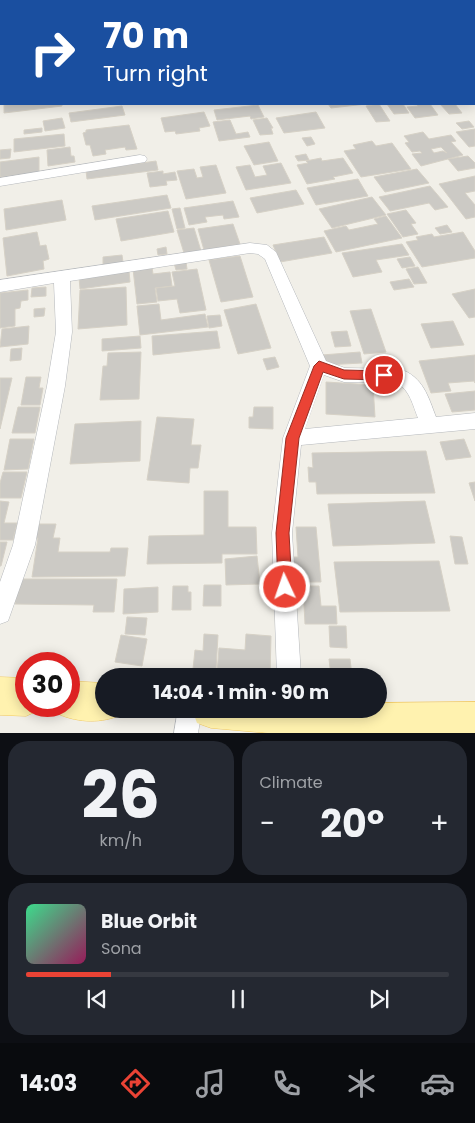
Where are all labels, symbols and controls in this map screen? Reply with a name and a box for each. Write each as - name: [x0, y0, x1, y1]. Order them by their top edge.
- text: 70 m: [103, 11, 189, 60]
- icon: right: [20, 20, 85, 85]
- text: Turn right: [103, 58, 208, 89]
- pin: [363, 354, 405, 396]
- icon: arrive: [370, 361, 398, 389]
- position arrow: [258, 560, 310, 612]
- speed limit sign: 30: [15, 652, 80, 717]
- text: 14:04 · 1 min · 90 m: [153, 679, 329, 706]
- text: 26: [81, 750, 160, 841]
- text: Climate: [260, 771, 323, 794]
- text: 20°: [320, 797, 384, 850]
- text: −: [260, 804, 275, 843]
- text: +: [430, 804, 449, 843]
- text: km/h: [99, 829, 142, 852]
- text: Blue Orbit: [101, 908, 197, 935]
- text: Sona: [101, 937, 142, 960]
- icon: previous: [83, 985, 111, 1013]
- icon: pause: [224, 985, 252, 1013]
- icon: next: [365, 985, 393, 1013]
- icon: directions: [118, 1066, 153, 1101]
- icon: music: [193, 1066, 228, 1101]
- icon: phone: [269, 1066, 304, 1101]
- icon: climate: [344, 1066, 379, 1101]
- icon: car: [420, 1066, 455, 1101]
- text: 14:03: [20, 1068, 77, 1099]

